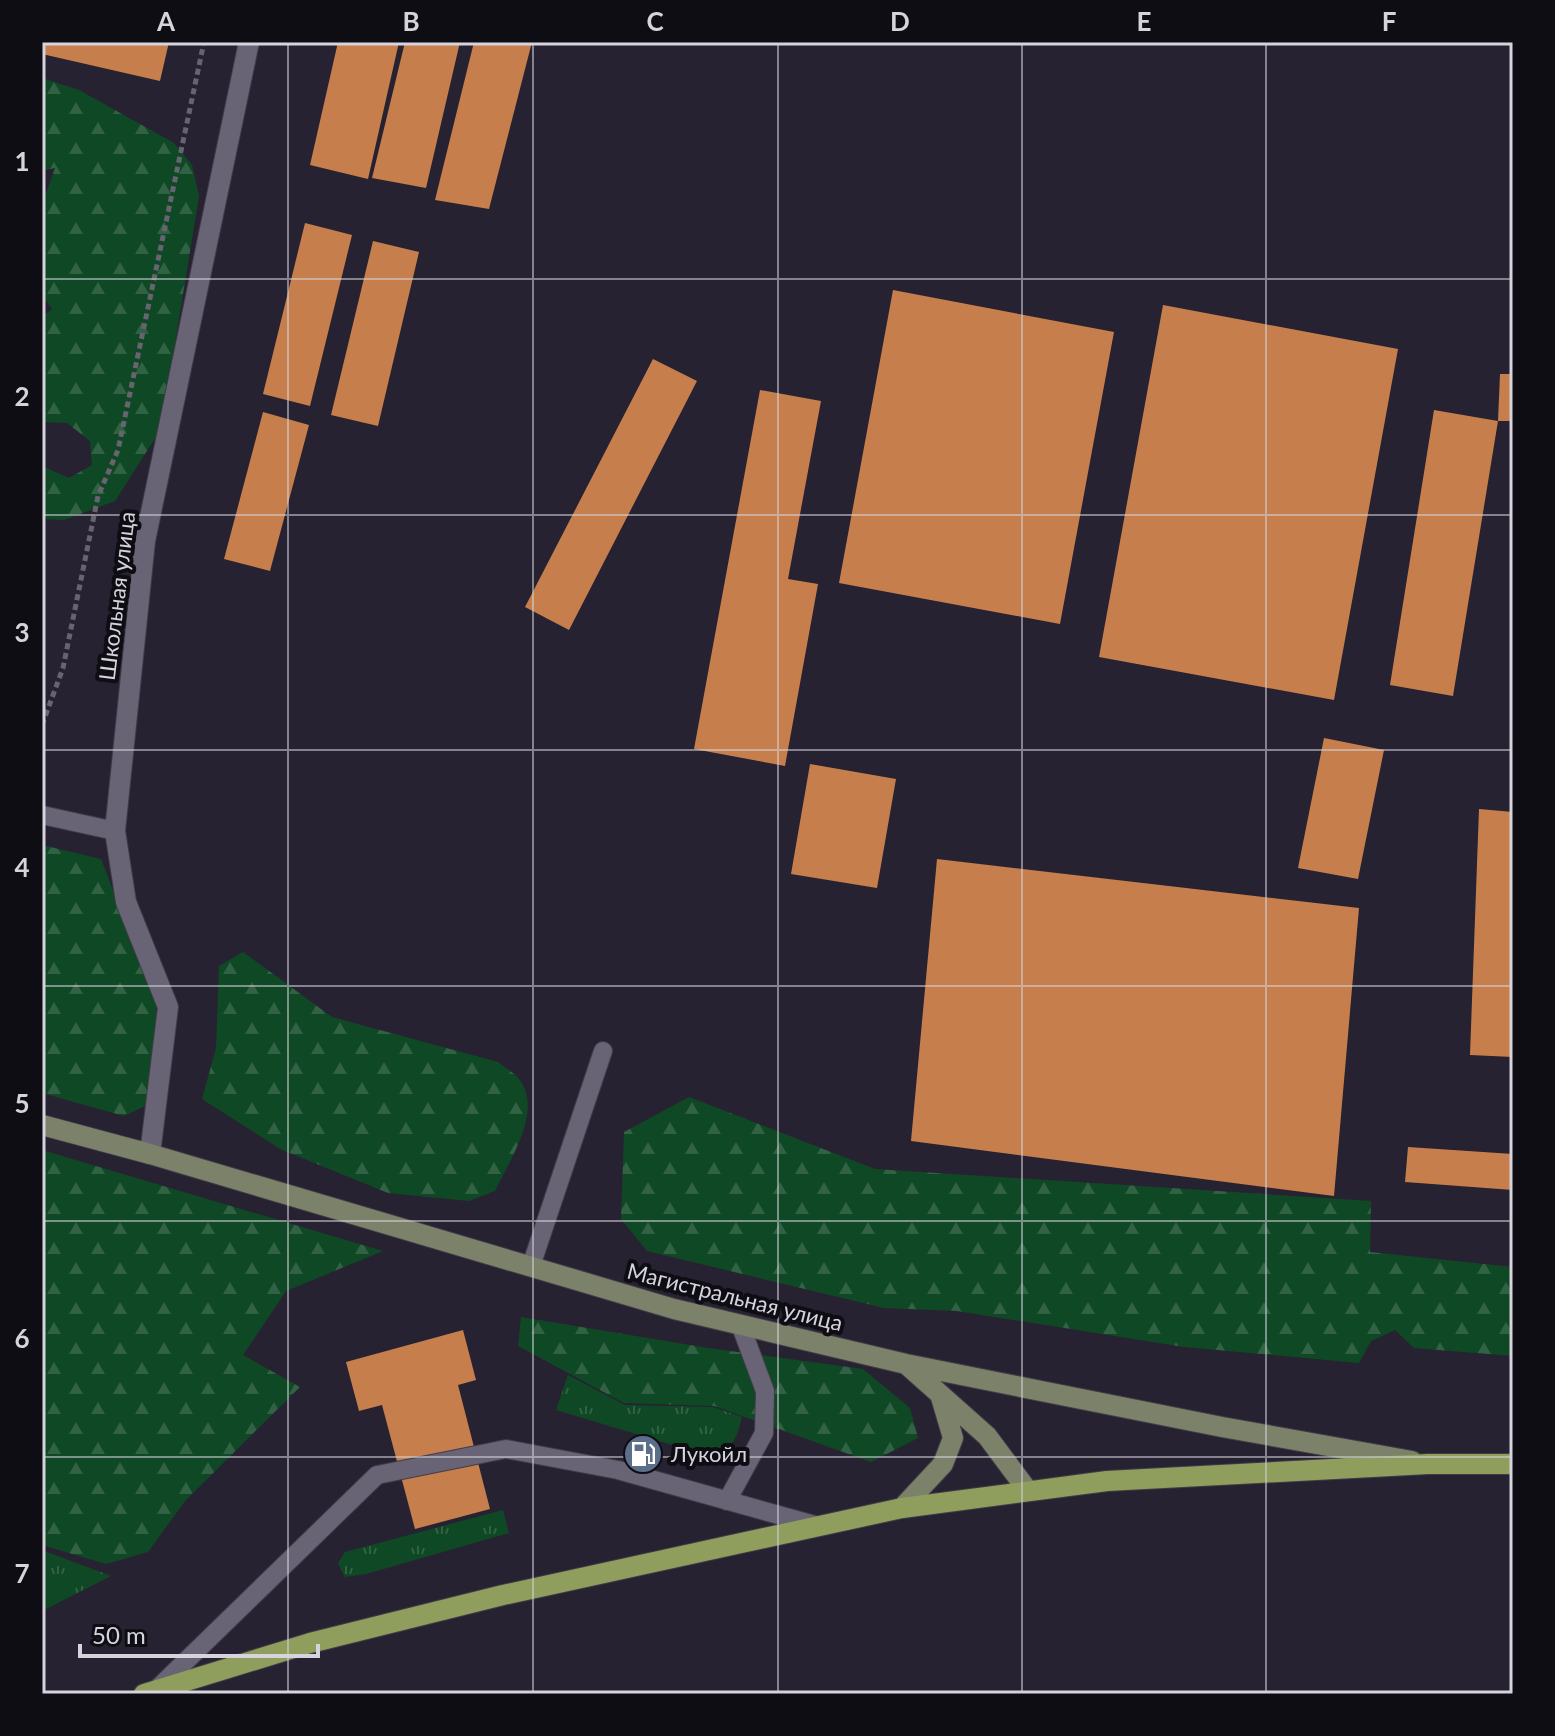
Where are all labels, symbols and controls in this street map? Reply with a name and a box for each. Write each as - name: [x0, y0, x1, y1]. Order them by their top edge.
- text: A: [156, 5, 176, 37]
- text: B: [402, 5, 420, 37]
- text: C: [646, 5, 664, 37]
- text: D: [890, 5, 910, 37]
- text: E: [1137, 5, 1151, 37]
- text: F: [1382, 5, 1396, 37]
- text: 1: [14, 145, 30, 177]
- text: 2: [14, 380, 30, 412]
- street label: Школьная улица: [93, 510, 140, 682]
- text: 3: [14, 616, 30, 648]
- text: 4: [14, 851, 30, 883]
- text: 5: [14, 1087, 30, 1119]
- street label: Магистральная улица: [625, 1257, 846, 1336]
- text: 6: [14, 1322, 30, 1354]
- fuel station icon: Лукойл: [622, 1433, 664, 1475]
- place label: Лукойл: [670, 1440, 747, 1467]
- text: 7: [14, 1557, 30, 1589]
- scale bar: [80, 1608, 318, 1658]
- text: 50 m: [92, 1620, 146, 1649]

